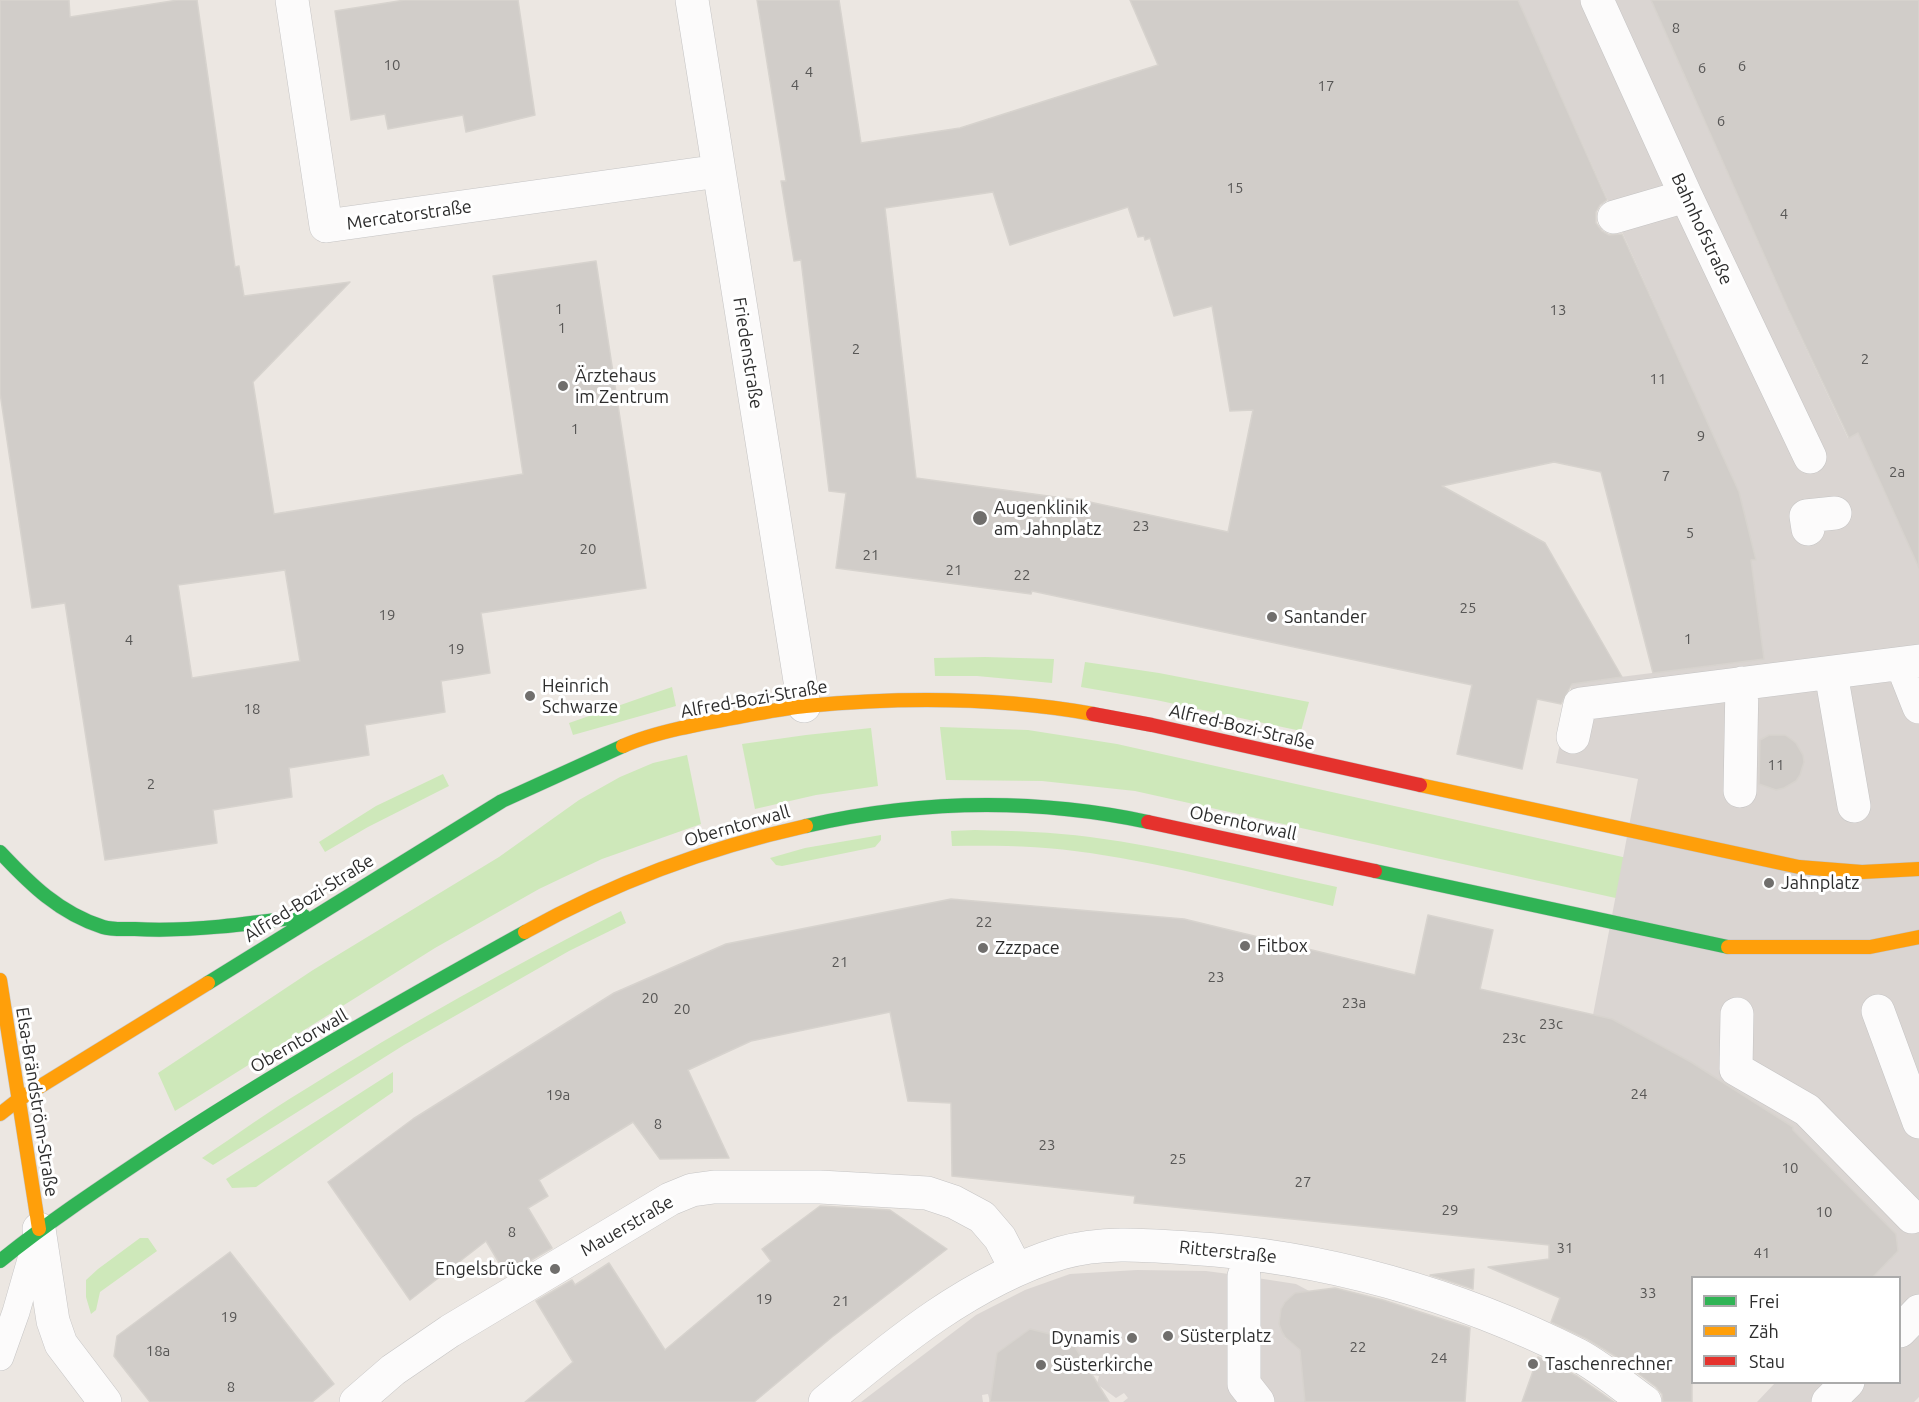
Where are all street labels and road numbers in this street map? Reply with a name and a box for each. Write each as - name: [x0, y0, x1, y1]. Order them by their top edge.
- street label: Bahnhofstraße: [1667, 170, 1737, 288]
- street label: Mercatorstraße: [345, 196, 473, 234]
- street label: Friedenstraße: [729, 296, 767, 410]
- street label: Alfred-Bozi-Straße: [679, 675, 829, 723]
- street label: Alfred-Bozi-Straße: [1167, 700, 1317, 754]
- street label: Oberntorwall: [682, 801, 792, 851]
- street label: Oberntorwall: [1187, 801, 1299, 845]
- street label: Alfred-Bozi-Straße: [240, 849, 378, 947]
- street label: Oberntorwall: [246, 1004, 352, 1078]
- street label: Elsa-Brändström-Straße: [11, 1006, 63, 1198]
- street label: Mauerstraße: [577, 1191, 677, 1261]
- street label: Ritterstraße: [1178, 1236, 1278, 1268]

